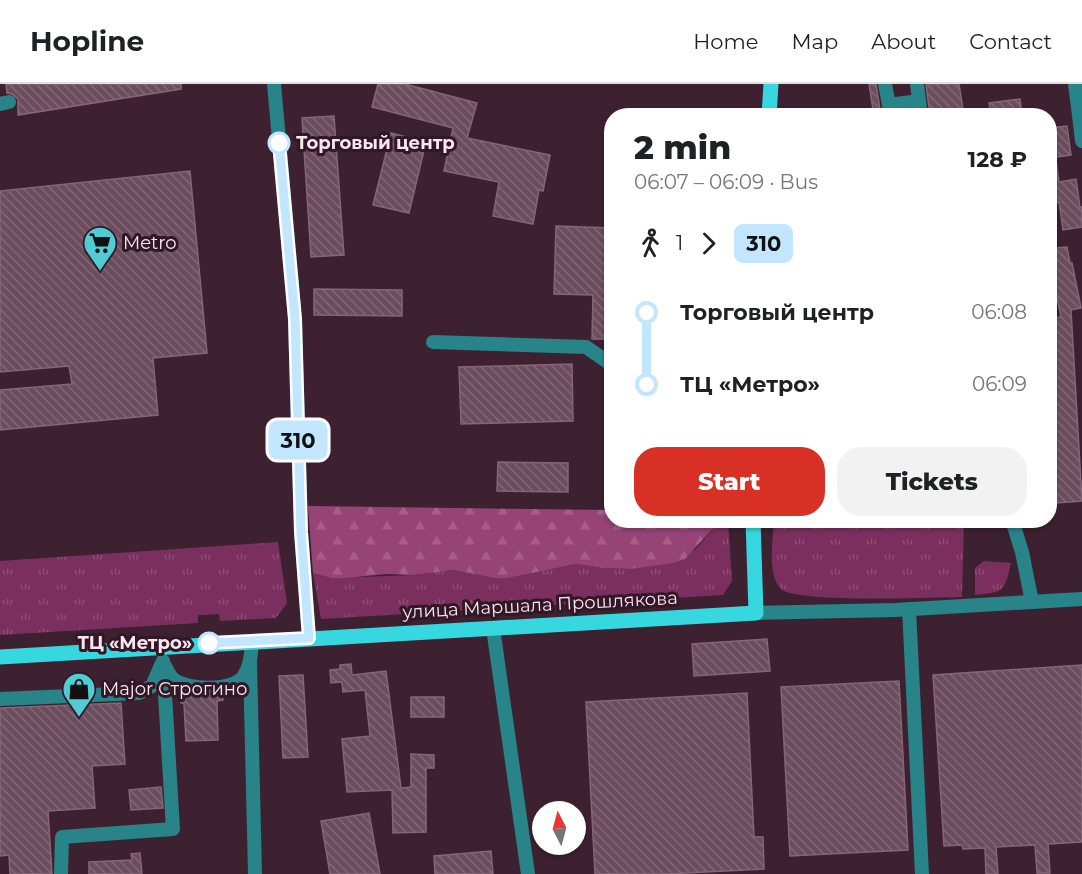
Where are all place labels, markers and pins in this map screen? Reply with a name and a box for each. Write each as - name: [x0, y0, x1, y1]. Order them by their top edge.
- marker: Торговый центр: [268, 132, 290, 154]
- place label: Торговый центр: [296, 132, 455, 154]
- supermarket icon: Metro: [82, 225, 118, 272]
- place label: Metro: [123, 232, 177, 254]
- place label: ТЦ «Метро»: [77, 632, 192, 654]
- marker: ТЦ «Метро»: [198, 632, 220, 654]
- shop icon: Major Строгино: [61, 671, 97, 718]
- place label: Major Строгино: [102, 678, 247, 700]

